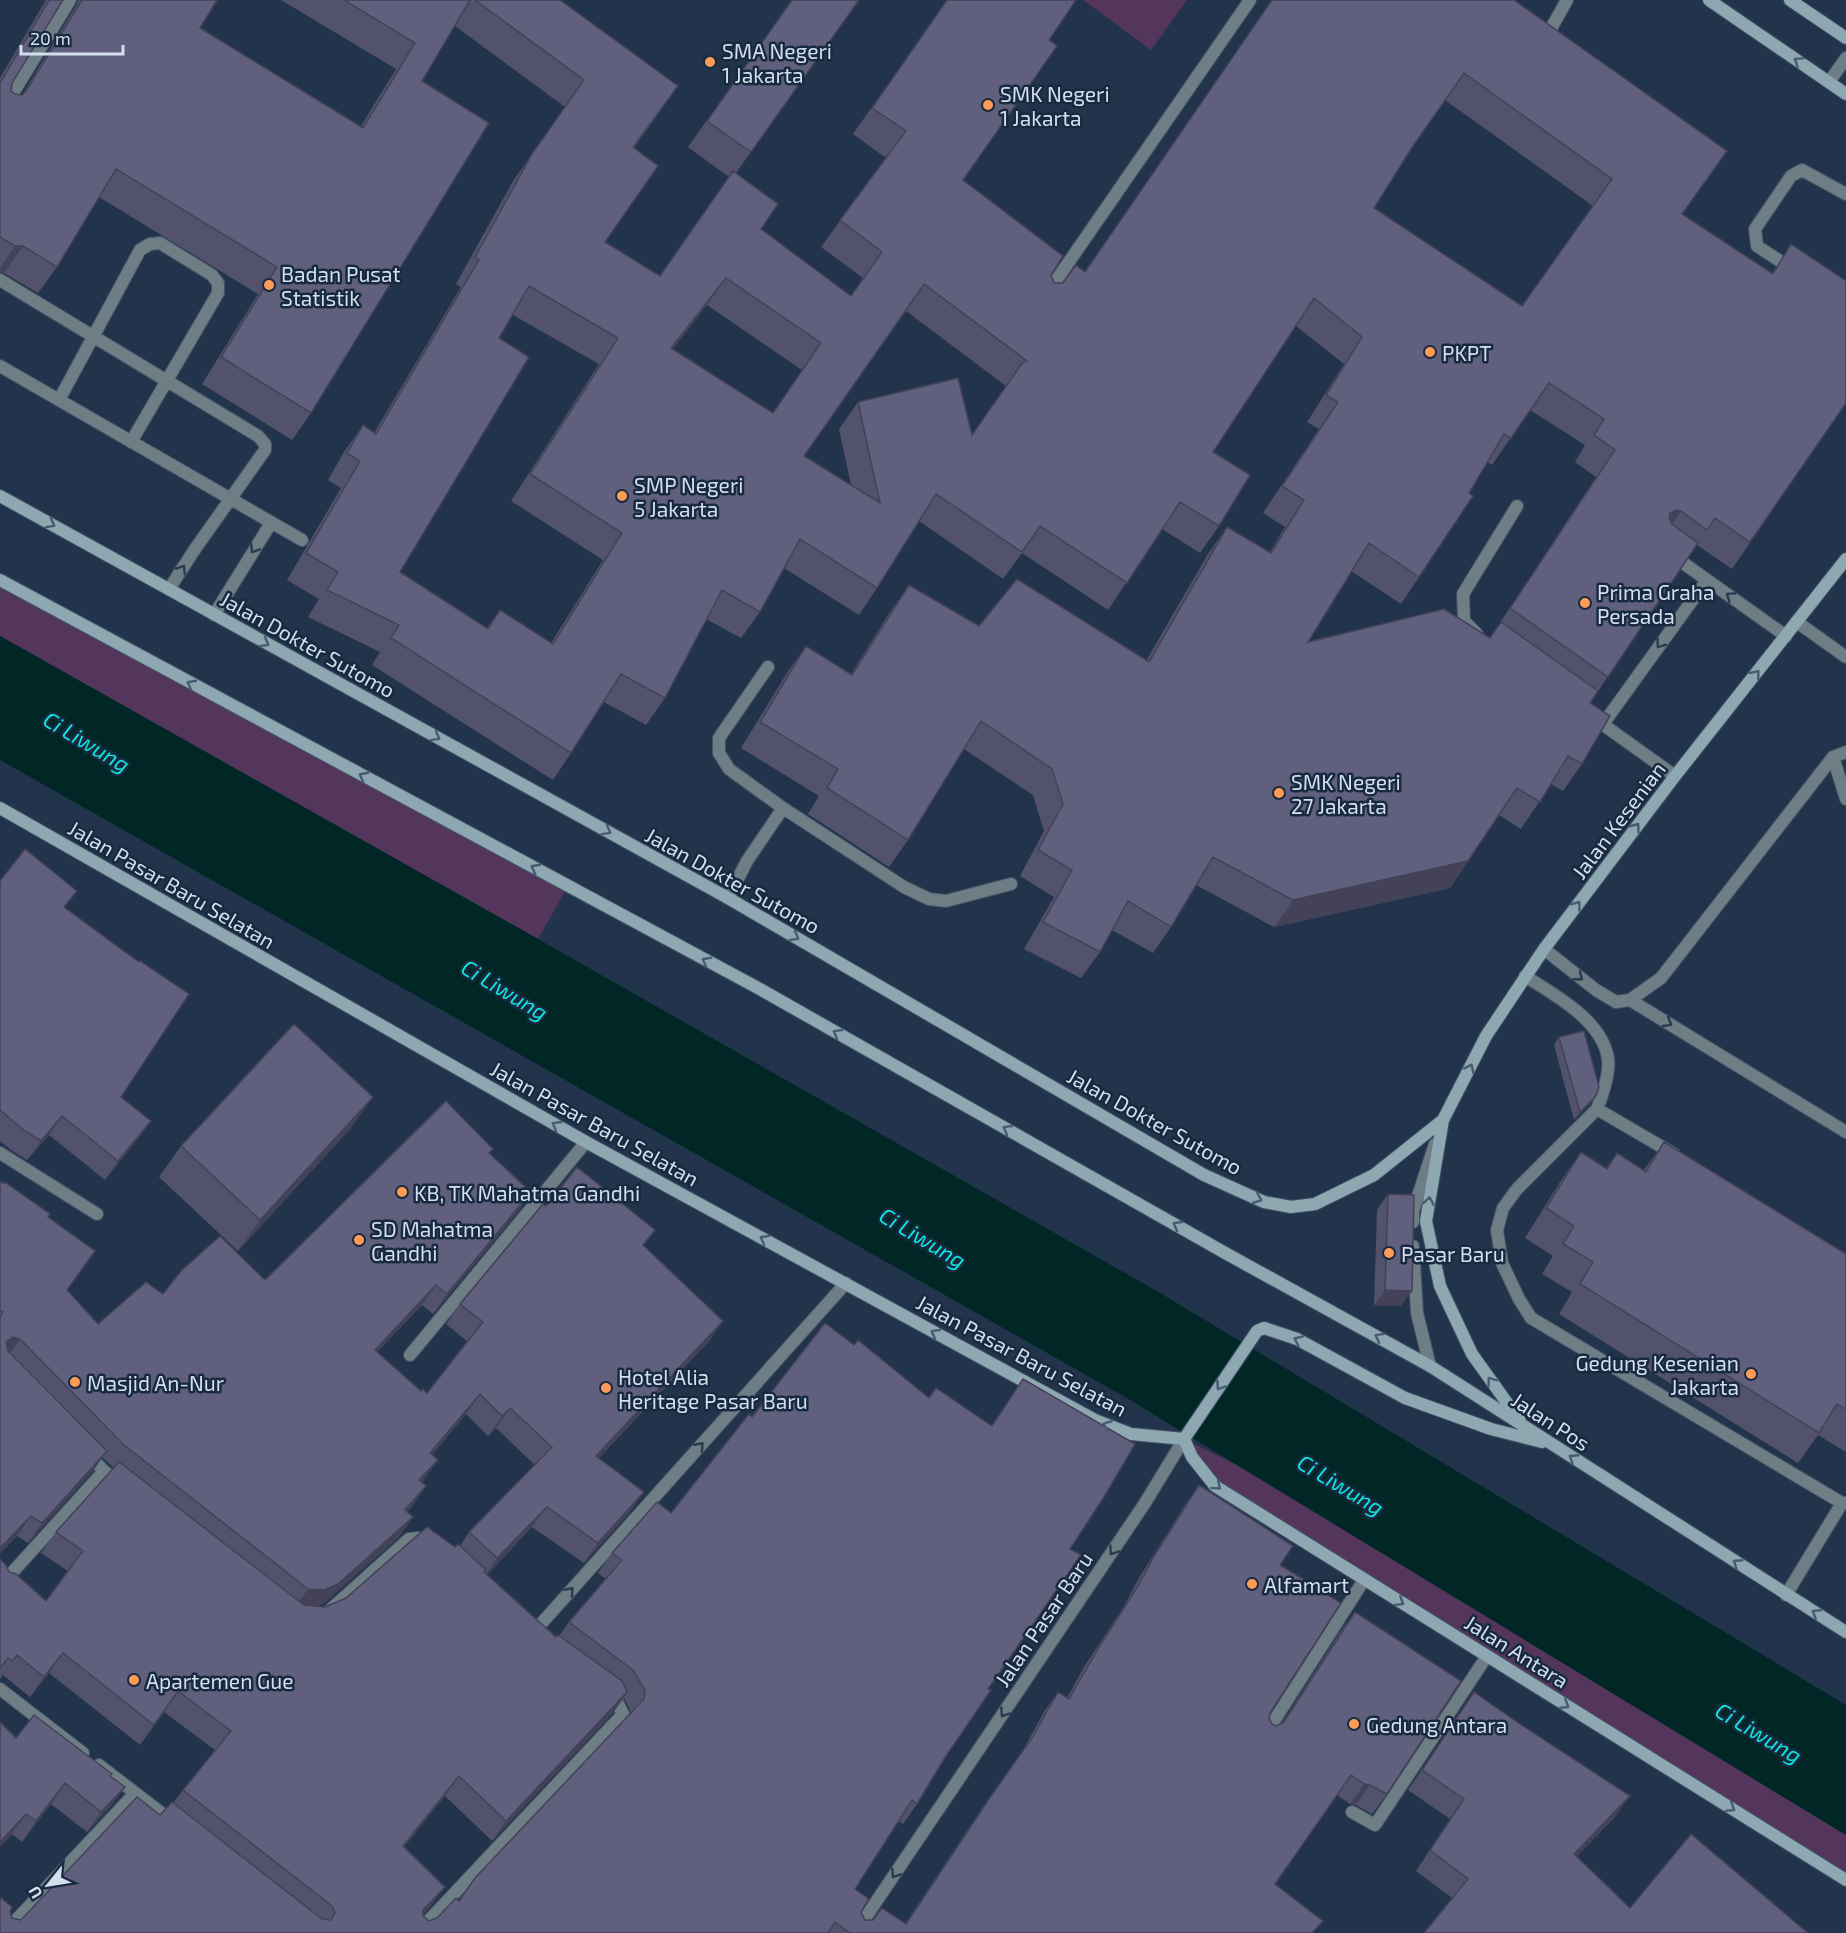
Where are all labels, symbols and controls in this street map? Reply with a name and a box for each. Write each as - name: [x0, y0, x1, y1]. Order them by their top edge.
- scale bar: [21, 18, 123, 56]
- text: 20 m: [30, 27, 71, 49]
- place label: SMA Negeri 1 Jakarta: [722, 38, 832, 87]
- marker: SMA Negeri 1 Jakarta: [703, 55, 717, 69]
- one-way arrow: [1794, 57, 1805, 68]
- place label: SMK Negeri 1 Jakarta: [1000, 81, 1110, 130]
- marker: SMK Negeri 1 Jakarta: [981, 98, 995, 112]
- place label: Badan Pusat Statistik: [281, 261, 401, 310]
- marker: Badan Pusat Statistik: [262, 278, 276, 292]
- place label: PKPT: [1442, 340, 1491, 365]
- marker: PKPT: [1423, 345, 1437, 359]
- place label: SMP Negeri 5 Jakarta: [634, 472, 744, 521]
- marker: SMP Negeri 5 Jakarta: [615, 489, 629, 503]
- one-way arrow: [45, 517, 55, 529]
- one-way arrow: [250, 542, 261, 553]
- one-way arrow: [175, 565, 186, 576]
- place label: Prima Graha Persada: [1597, 579, 1715, 628]
- street label: Jalan Dokter Sutomo: [216, 586, 400, 702]
- one-way arrow: [1726, 592, 1737, 603]
- marker: Prima Graha Persada: [1578, 596, 1592, 610]
- one-way arrow: [259, 636, 269, 647]
- one-way arrow: [1656, 638, 1667, 649]
- one-way arrow: [1749, 669, 1760, 680]
- one-way arrow: [187, 680, 197, 691]
- water label: Ci Liwung: [39, 705, 135, 777]
- one-way arrow: [430, 730, 440, 741]
- street label: Jalan Kesenian: [1566, 757, 1670, 883]
- place label: SMK Negeri 27 Jakarta: [1291, 769, 1401, 818]
- one-way arrow: [359, 772, 369, 783]
- marker: SMK Negeri 27 Jakarta: [1272, 786, 1286, 800]
- street label: Jalan Pasar Baru Selatan: [64, 815, 280, 953]
- street label: Jalan Dokter Sutomo: [641, 822, 825, 938]
- one-way arrow: [1629, 823, 1640, 834]
- one-way arrow: [601, 824, 611, 835]
- one-way arrow: [530, 864, 541, 875]
- one-way arrow: [1570, 901, 1581, 912]
- one-way arrow: [789, 930, 799, 941]
- water label: Ci Liwung: [457, 953, 553, 1025]
- one-way arrow: [702, 957, 713, 968]
- one-way arrow: [1572, 969, 1583, 980]
- one-way arrow: [1662, 1015, 1672, 1027]
- one-way arrow: [833, 1029, 843, 1041]
- street label: Jalan Pasar Baru Selatan: [487, 1055, 703, 1191]
- street label: Jalan Dokter Sutomo: [1063, 1063, 1247, 1179]
- one-way arrow: [1463, 1064, 1474, 1074]
- one-way arrow: [552, 1121, 562, 1132]
- one-way arrow: [1003, 1125, 1013, 1137]
- place label: KB, TK Mahatma Gandhi: [414, 1180, 640, 1205]
- marker: KB, TK Mahatma Gandhi: [395, 1185, 409, 1199]
- one-way arrow: [1252, 1192, 1263, 1204]
- one-way arrow: [1423, 1196, 1435, 1205]
- water label: Ci Liwung: [875, 1201, 971, 1273]
- place label: SD Mahatma Gandhi: [371, 1216, 493, 1265]
- one-way arrow: [1172, 1221, 1183, 1233]
- marker: SD Mahatma Gandhi: [352, 1233, 366, 1247]
- one-way arrow: [760, 1235, 770, 1246]
- place label: Pasar Baru: [1401, 1241, 1505, 1266]
- marker: Pasar Baru: [1382, 1246, 1396, 1260]
- street label: Jalan Pasar Baru Selatan: [913, 1289, 1131, 1421]
- one-way arrow: [931, 1328, 941, 1340]
- one-way arrow: [1375, 1333, 1385, 1344]
- one-way arrow: [1293, 1336, 1304, 1348]
- place label: Gedung Kesenian Jakarta: [1575, 1350, 1739, 1399]
- place label: Hotel Alia Heritage Pasar Baru: [618, 1364, 808, 1413]
- marker: Gedung Kesenian Jakarta: [1744, 1367, 1758, 1381]
- place label: Masjid An-Nur: [87, 1370, 225, 1396]
- marker: Masjid An-Nur: [68, 1375, 82, 1389]
- one-way arrow: [1487, 1376, 1498, 1387]
- one-way arrow: [1216, 1379, 1227, 1390]
- marker: Hotel Alia Heritage Pasar Baru: [599, 1381, 613, 1395]
- street label: Jalan Pos: [1507, 1387, 1595, 1455]
- one-way arrow: [1102, 1420, 1113, 1432]
- one-way arrow: [693, 1442, 704, 1452]
- water label: Ci Liwung: [1293, 1448, 1389, 1520]
- one-way arrow: [1569, 1454, 1579, 1466]
- one-way arrow: [1210, 1479, 1221, 1490]
- one-way arrow: [1108, 1545, 1120, 1555]
- street label: Jalan Pasar Baru: [989, 1547, 1097, 1691]
- one-way arrow: [1733, 1559, 1743, 1571]
- place label: Alfamart: [1264, 1572, 1349, 1597]
- marker: Alfamart: [1245, 1577, 1259, 1591]
- one-way arrow: [563, 1587, 574, 1598]
- one-way arrow: [1394, 1594, 1404, 1606]
- street label: Jalan Antara: [1461, 1609, 1573, 1693]
- one-way arrow: [1812, 1609, 1822, 1621]
- place label: Apartemen Gue: [146, 1668, 293, 1693]
- marker: Apartemen Gue: [127, 1673, 141, 1687]
- water label: Ci Liwung: [1711, 1696, 1807, 1768]
- one-way arrow: [1559, 1697, 1569, 1709]
- one-way arrow: [999, 1707, 1011, 1717]
- place label: Gedung Antara: [1366, 1712, 1507, 1737]
- marker: Gedung Antara: [1347, 1717, 1361, 1731]
- one-way arrow: [1724, 1800, 1735, 1811]
- north arrow: [18, 1855, 78, 1915]
- one-way arrow: [891, 1868, 902, 1879]
- text: U: [24, 1883, 46, 1902]

